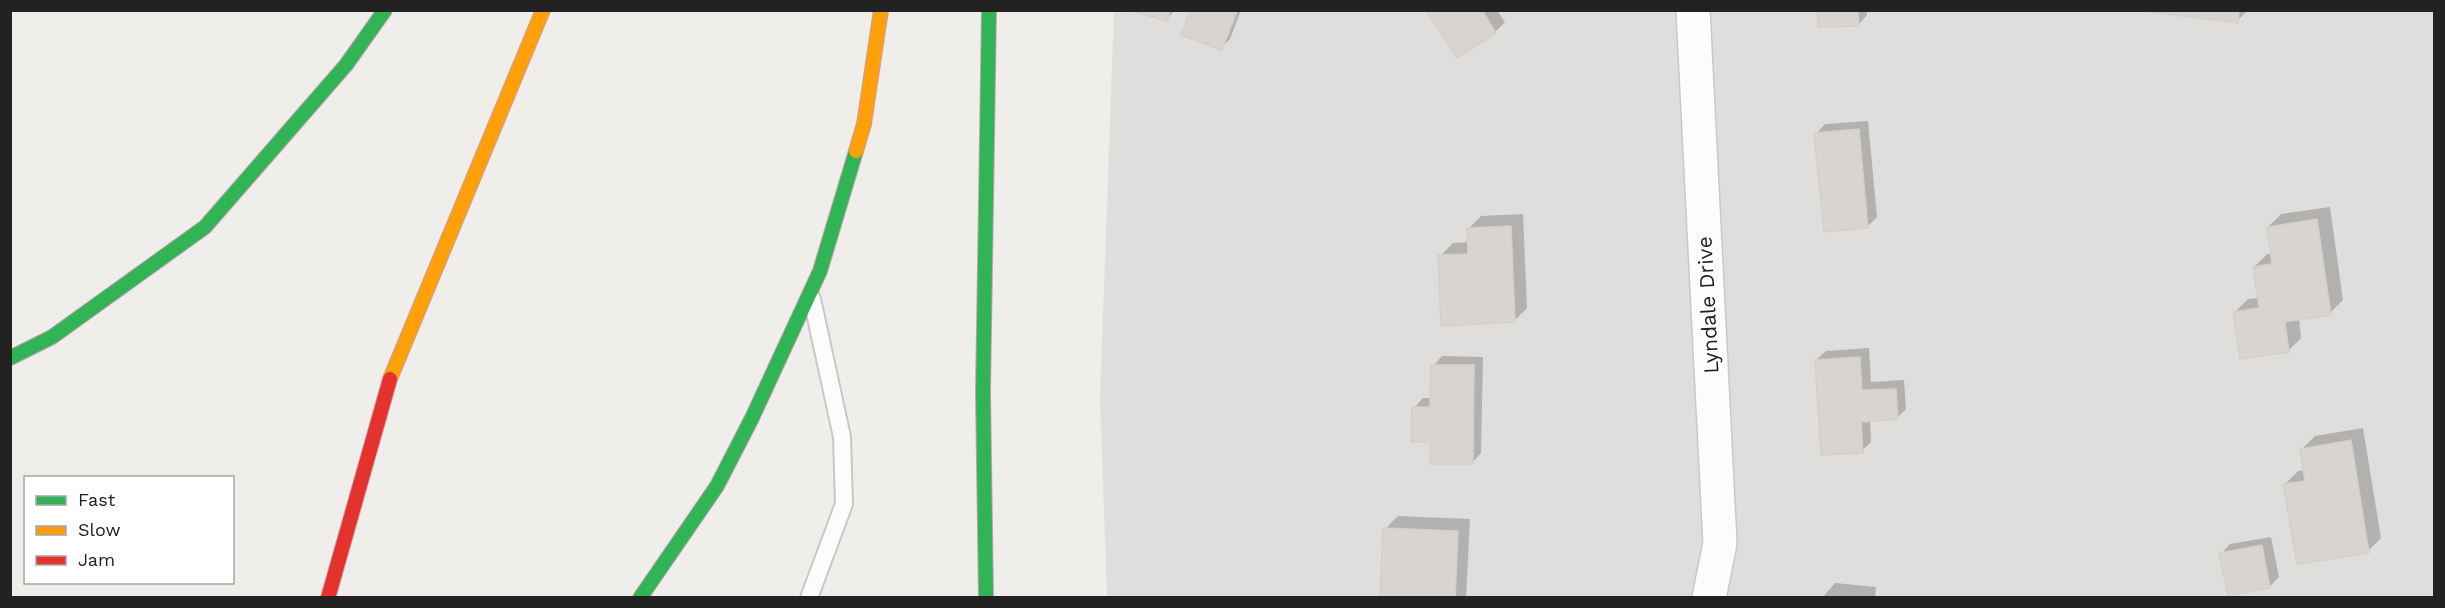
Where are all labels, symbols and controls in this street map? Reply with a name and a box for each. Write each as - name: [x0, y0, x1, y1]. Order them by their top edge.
- street label: Lyndale Drive: [1691, 236, 1724, 374]
- legend: [24, 476, 234, 584]
- text: Fast: [78, 489, 116, 510]
- text: Slow: [78, 519, 121, 540]
- text: Jam: [78, 549, 115, 570]

